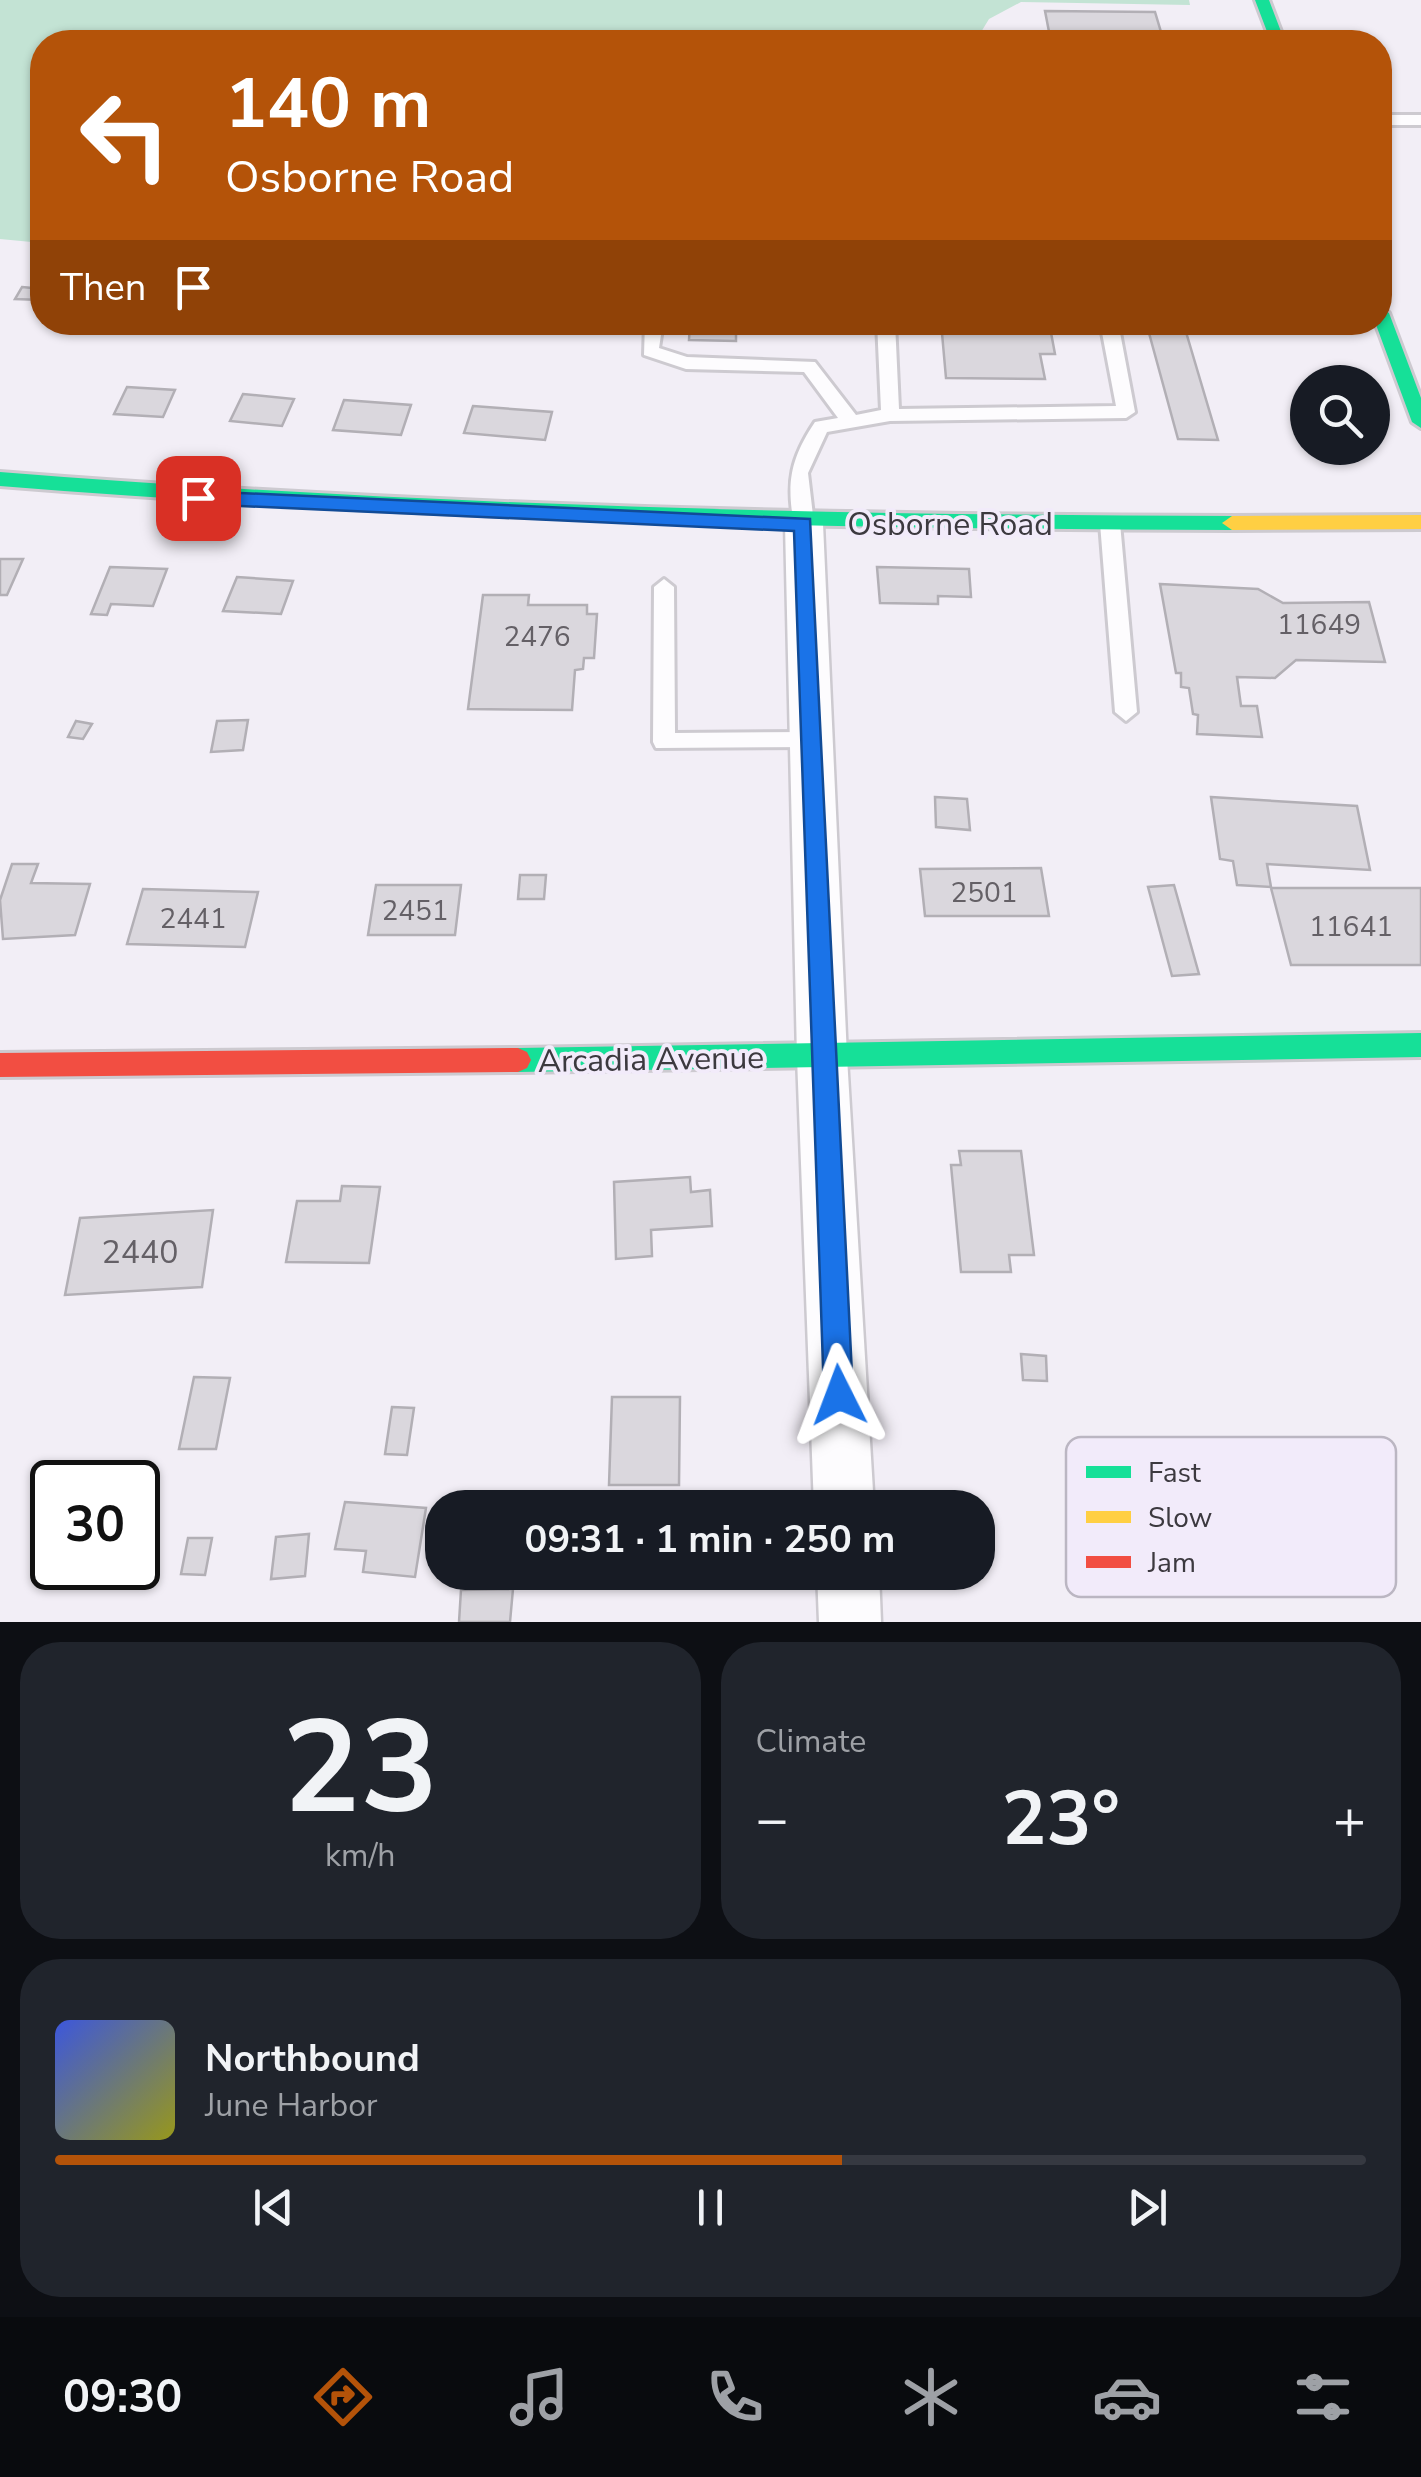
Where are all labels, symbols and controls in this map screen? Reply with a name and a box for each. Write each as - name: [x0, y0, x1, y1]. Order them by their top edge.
- text: 140 m: [225, 56, 431, 152]
- icon: left: [60, 70, 190, 200]
- text: Osborne Road: [225, 147, 514, 208]
- icon: arrive: [166, 260, 221, 315]
- text: Then: [60, 262, 146, 313]
- map controls: [1290, 365, 1390, 465]
- button: search: [1290, 365, 1390, 465]
- pin: [156, 456, 241, 541]
- icon: arrive: [171, 471, 226, 526]
- street label: Osborne Road: [847, 503, 1053, 546]
- house number: 11649: [1277, 606, 1361, 644]
- house number: 2476: [503, 618, 571, 656]
- house number: 2501: [950, 874, 1018, 912]
- house number: 2451: [381, 892, 449, 930]
- house number: 2441: [159, 900, 227, 938]
- house number: 11641: [1309, 908, 1393, 946]
- street label: Arcadia Avenue: [537, 1036, 765, 1083]
- house number: 2440: [102, 1231, 178, 1274]
- position arrow: [787, 1343, 891, 1447]
- legend: [1066, 1437, 1396, 1597]
- text: Fast: [1148, 1454, 1201, 1492]
- speed limit sign: 30: [30, 1460, 160, 1590]
- text: Slow: [1148, 1499, 1212, 1537]
- text: 09:31 · 1 min · 250 m: [525, 1514, 895, 1565]
- text: Jam: [1147, 1544, 1196, 1582]
- text: 23: [282, 1680, 438, 1857]
- text: Climate: [756, 1720, 866, 1763]
- text: 23°: [1002, 1768, 1120, 1870]
- text: −: [756, 1782, 789, 1857]
- text: +: [1333, 1782, 1366, 1857]
- text: km/h: [325, 1834, 396, 1877]
- text: Northbound: [205, 2033, 420, 2084]
- text: June Harbor: [205, 2084, 377, 2127]
- icon: previous: [246, 2180, 301, 2235]
- icon: pause: [683, 2180, 738, 2235]
- icon: next: [1120, 2180, 1175, 2235]
- icon: directions: [308, 2362, 378, 2432]
- icon: music: [504, 2362, 574, 2432]
- icon: phone: [700, 2362, 770, 2432]
- icon: climate: [896, 2362, 966, 2432]
- icon: car: [1092, 2362, 1162, 2432]
- icon: filters: [1288, 2362, 1358, 2432]
- text: 09:30: [63, 2367, 182, 2428]

